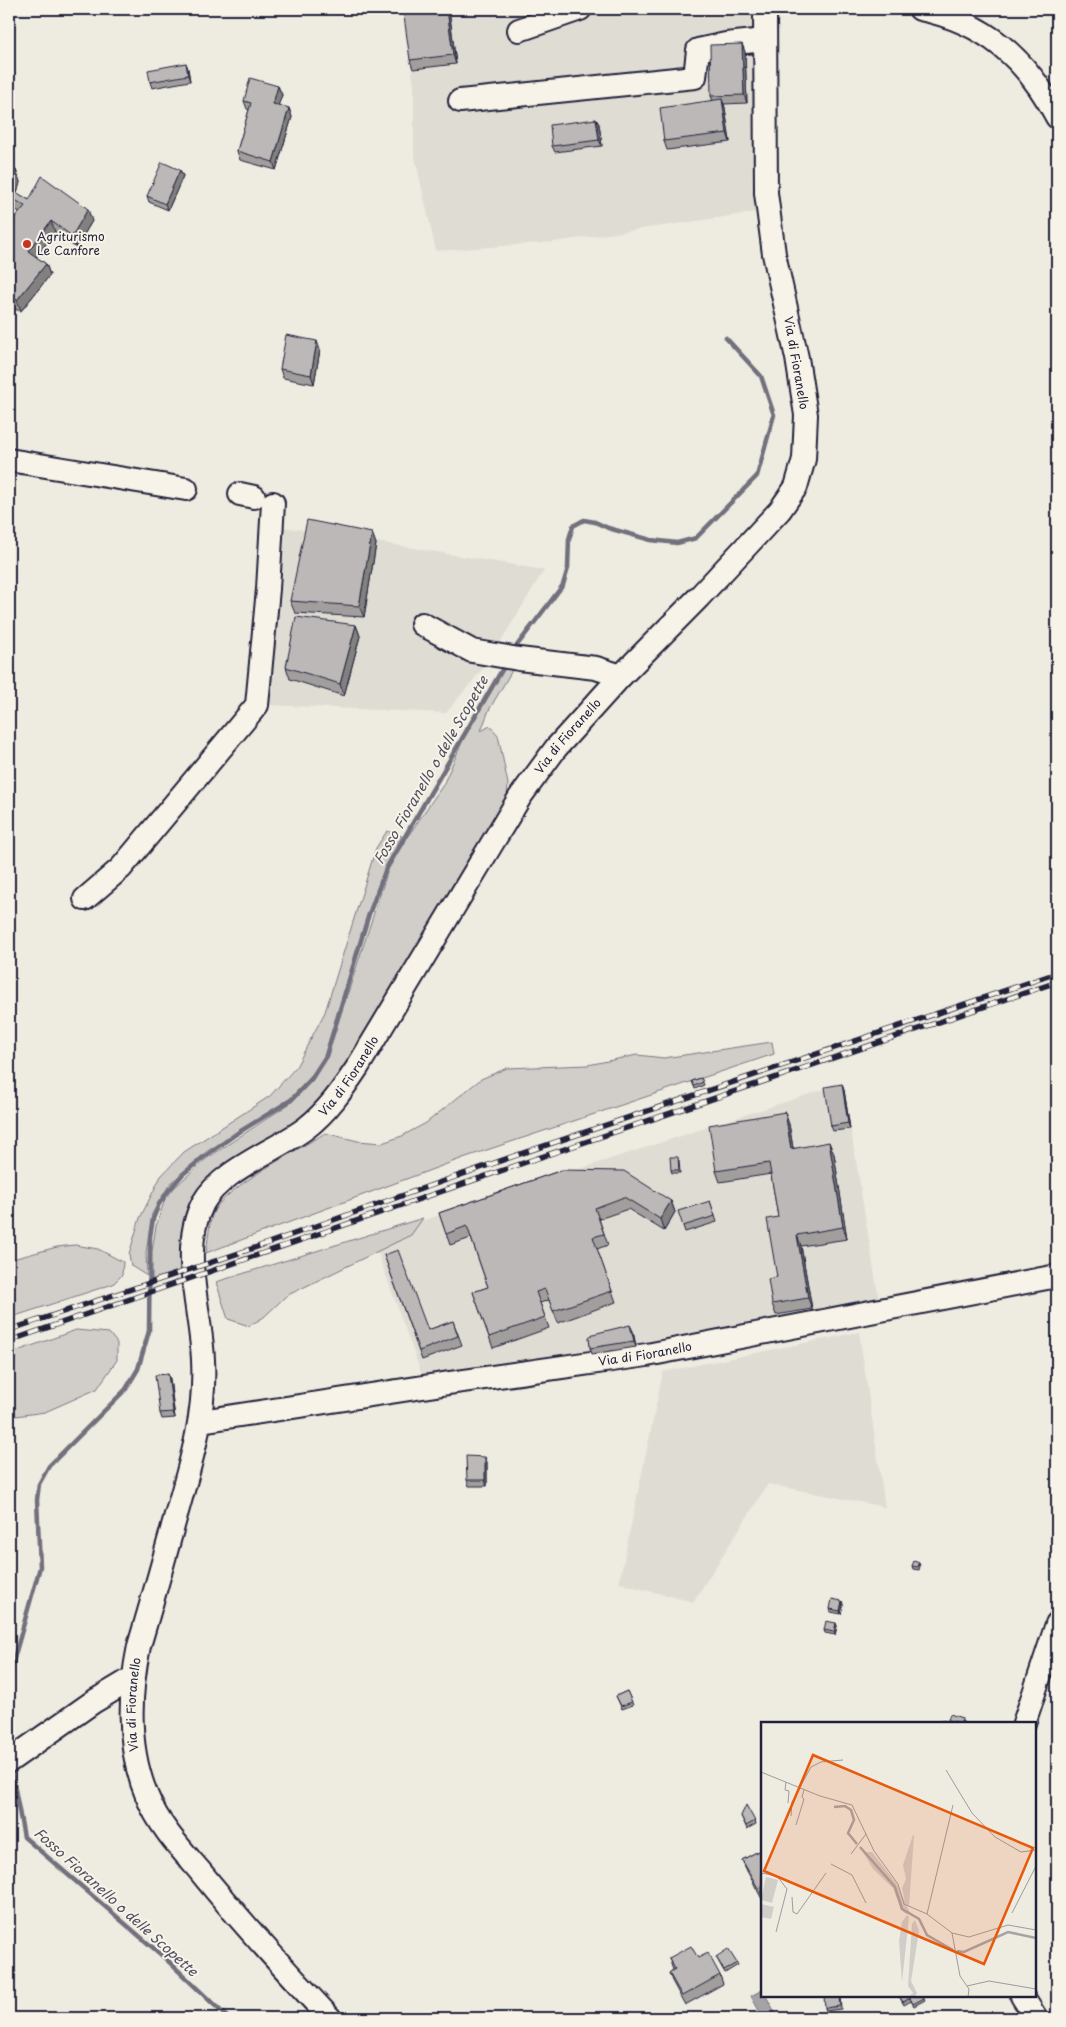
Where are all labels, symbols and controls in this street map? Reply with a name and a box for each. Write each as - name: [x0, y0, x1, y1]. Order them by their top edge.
- place label: Agriturismo Le Canfore: [37, 227, 105, 259]
- marker: Agriturismo Le Canfore: [21, 238, 33, 250]
- street label: Via di Fioranello: [780, 315, 814, 411]
- water label: Fosso Fioranello o delle Scopette: [368, 671, 494, 868]
- street label: Via di Fioranello: [530, 694, 605, 777]
- street label: Via di Fioranello: [314, 1032, 382, 1120]
- street label: Via di Fioranello: [597, 1337, 693, 1370]
- street label: Via di Fioranello: [122, 1656, 145, 1753]
- inset map: [761, 1722, 1036, 1997]
- water label: Fosso Fioranello o delle Scopette: [30, 1822, 204, 1982]

